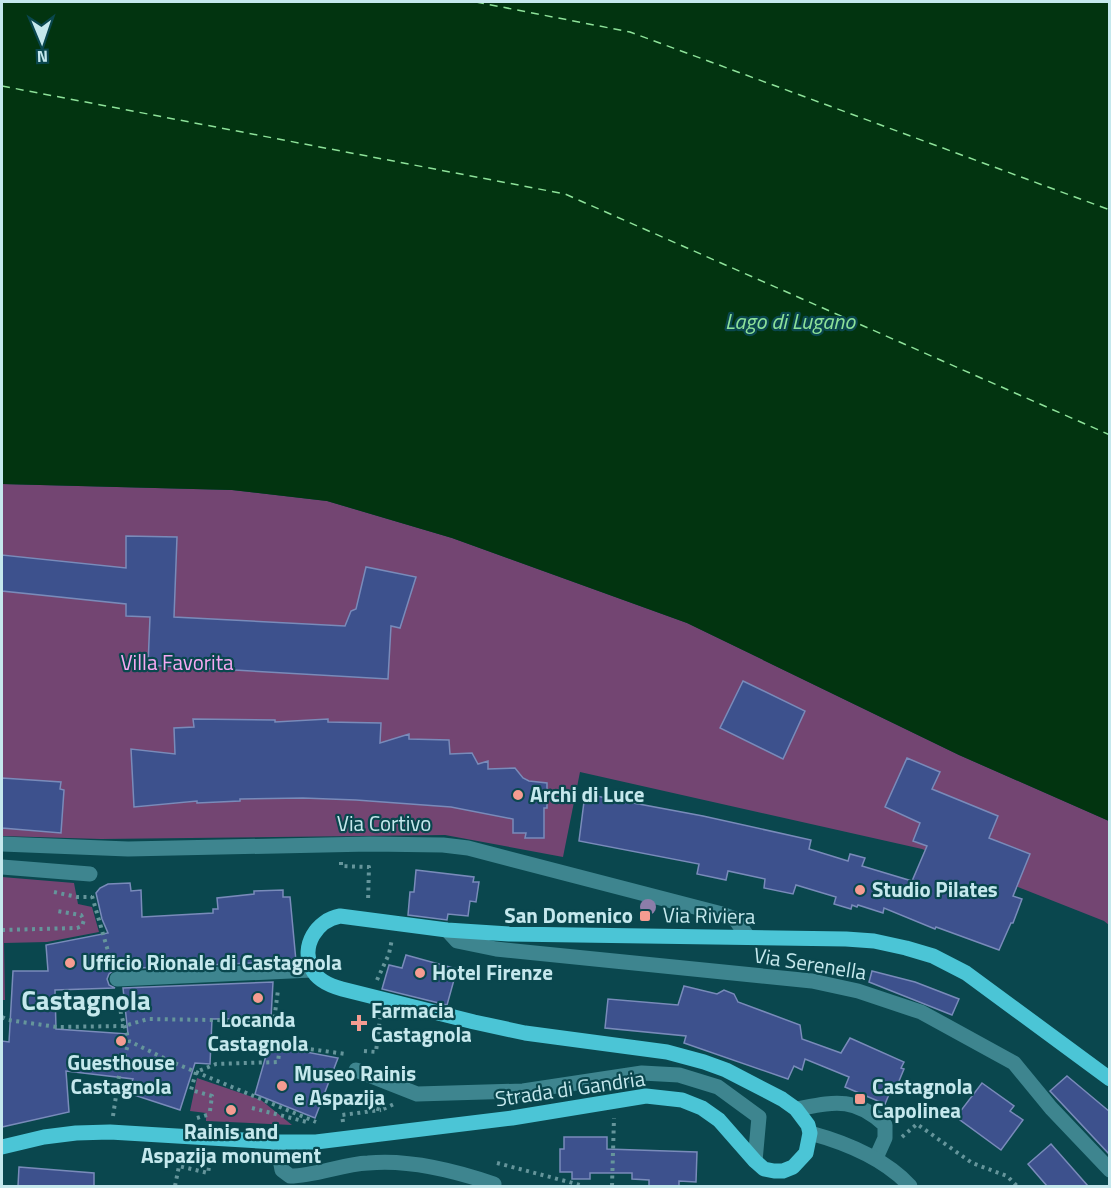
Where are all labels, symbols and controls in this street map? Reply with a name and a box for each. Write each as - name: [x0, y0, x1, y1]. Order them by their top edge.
- north arrow: [12, 12, 72, 72]
- text: N: [37, 45, 48, 69]
- water label: Lago di Lugano: [725, 304, 856, 338]
- park label: Villa Favorita: [120, 646, 234, 678]
- place label: Archi di Luce: [530, 778, 645, 810]
- marker: Archi di Luce: [511, 788, 525, 802]
- street label: Via Cortivo: [337, 807, 431, 839]
- place label: Studio Pilates: [872, 873, 998, 905]
- marker: Studio Pilates: [853, 883, 867, 897]
- street label: Via Riviera: [662, 898, 756, 932]
- place label: San Domenico: [504, 899, 633, 931]
- marker: San Domenico: [638, 909, 652, 923]
- street label: Via Serenella: [751, 938, 869, 988]
- place label: Ufficio Rionale di Castagnola: [82, 946, 342, 978]
- marker: Ufficio Rionale di Castagnola: [63, 956, 77, 970]
- place label: Hotel Firenze: [432, 956, 553, 988]
- marker: Hotel Firenze: [413, 966, 427, 980]
- district label: Castagnola: [21, 979, 151, 1020]
- marker: Locanda Castagnola: [251, 991, 265, 1005]
- place label: Farmacia Castagnola: [371, 994, 472, 1050]
- place label: Locanda Castagnola: [208, 1003, 309, 1059]
- marker: Farmacia Castagnola: [352, 1016, 366, 1030]
- marker: Guesthouse Castagnola: [114, 1034, 128, 1048]
- place label: Guesthouse Castagnola: [67, 1046, 175, 1102]
- place label: Museo Rainis e Aspazija: [294, 1057, 416, 1113]
- street label: Strada di Gandria: [493, 1062, 647, 1114]
- place label: Castagnola Capolinea: [872, 1070, 973, 1126]
- marker: Museo Rainis e Aspazija: [275, 1079, 289, 1093]
- marker: Castagnola Capolinea: [853, 1092, 867, 1106]
- marker: Rainis and Aspazija monument: [224, 1103, 238, 1117]
- place label: Rainis and Aspazija monument: [141, 1115, 321, 1171]

